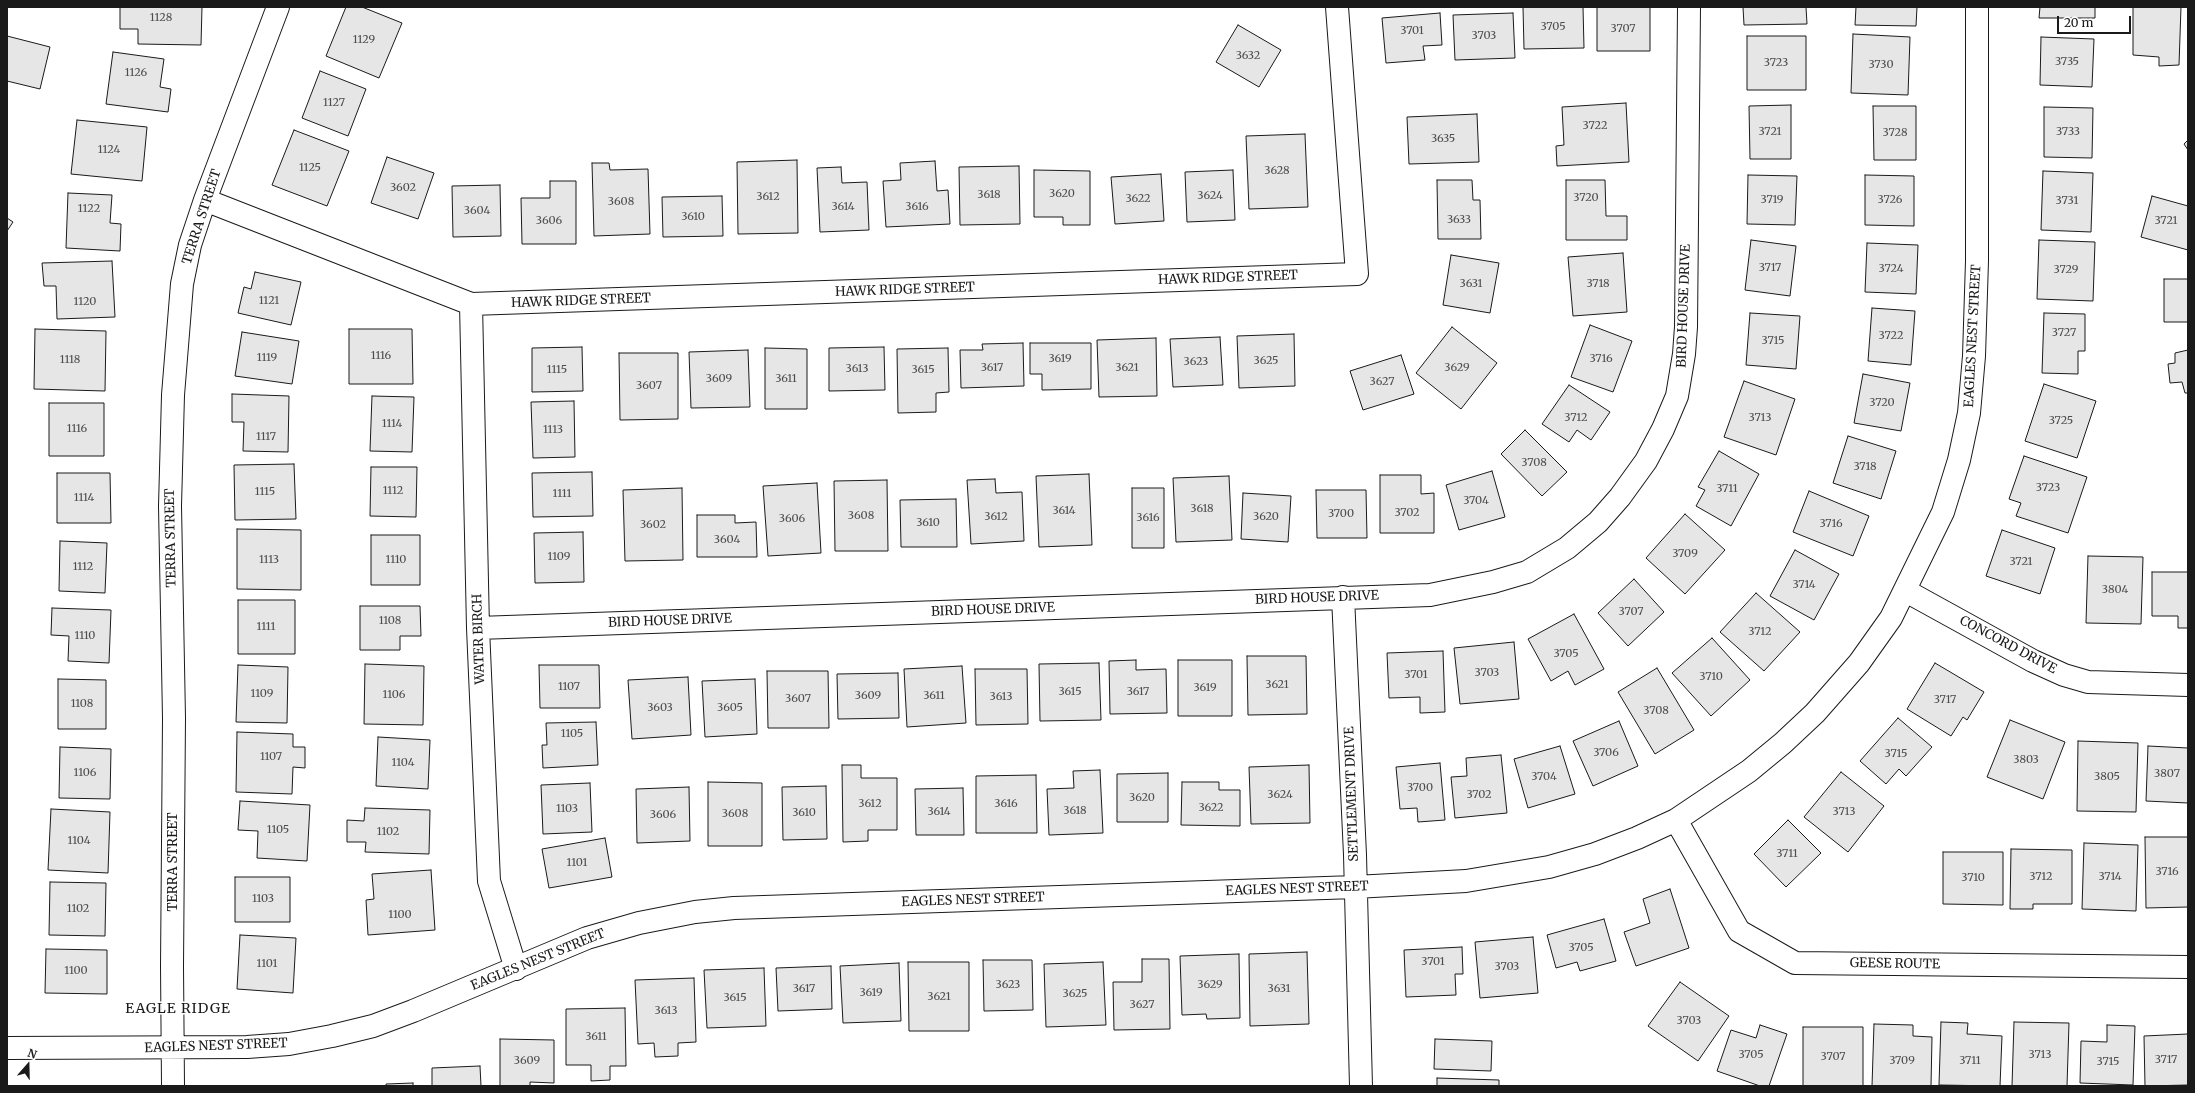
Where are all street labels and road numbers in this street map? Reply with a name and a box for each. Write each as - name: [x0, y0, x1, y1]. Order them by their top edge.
- street label: TERRA STREET: [179, 167, 225, 267]
- street label: BIRD HOUSE DRIVE: [1674, 244, 1694, 368]
- street label: EAGLES NEST STREET: [1961, 264, 1985, 408]
- street label: HAWK RIDGE STREET: [1158, 268, 1298, 288]
- street label: HAWK RIDGE STREET: [835, 280, 975, 300]
- street label: HAWK RIDGE STREET: [511, 291, 651, 311]
- street label: TERRA STREET: [162, 488, 180, 588]
- street label: BIRD HOUSE DRIVE: [1255, 588, 1379, 608]
- street label: WATER BIRCH: [470, 593, 488, 685]
- street label: BIRD HOUSE DRIVE: [931, 600, 1055, 620]
- street label: BIRD HOUSE DRIVE: [608, 611, 732, 631]
- street label: CONCORD DRIVE: [1957, 613, 2059, 677]
- street label: SETTLEMENT DRIVE: [1342, 726, 1362, 862]
- street label: TERRA STREET: [165, 812, 181, 912]
- street label: EAGLES NEST STREET: [1225, 879, 1369, 899]
- street label: EAGLES NEST STREET: [901, 890, 1045, 910]
- street label: EAGLES NEST STREET: [469, 926, 607, 994]
- street label: GEESE ROUTE: [1850, 955, 1940, 973]
- street label: EAGLES NEST STREET: [144, 1036, 288, 1056]

